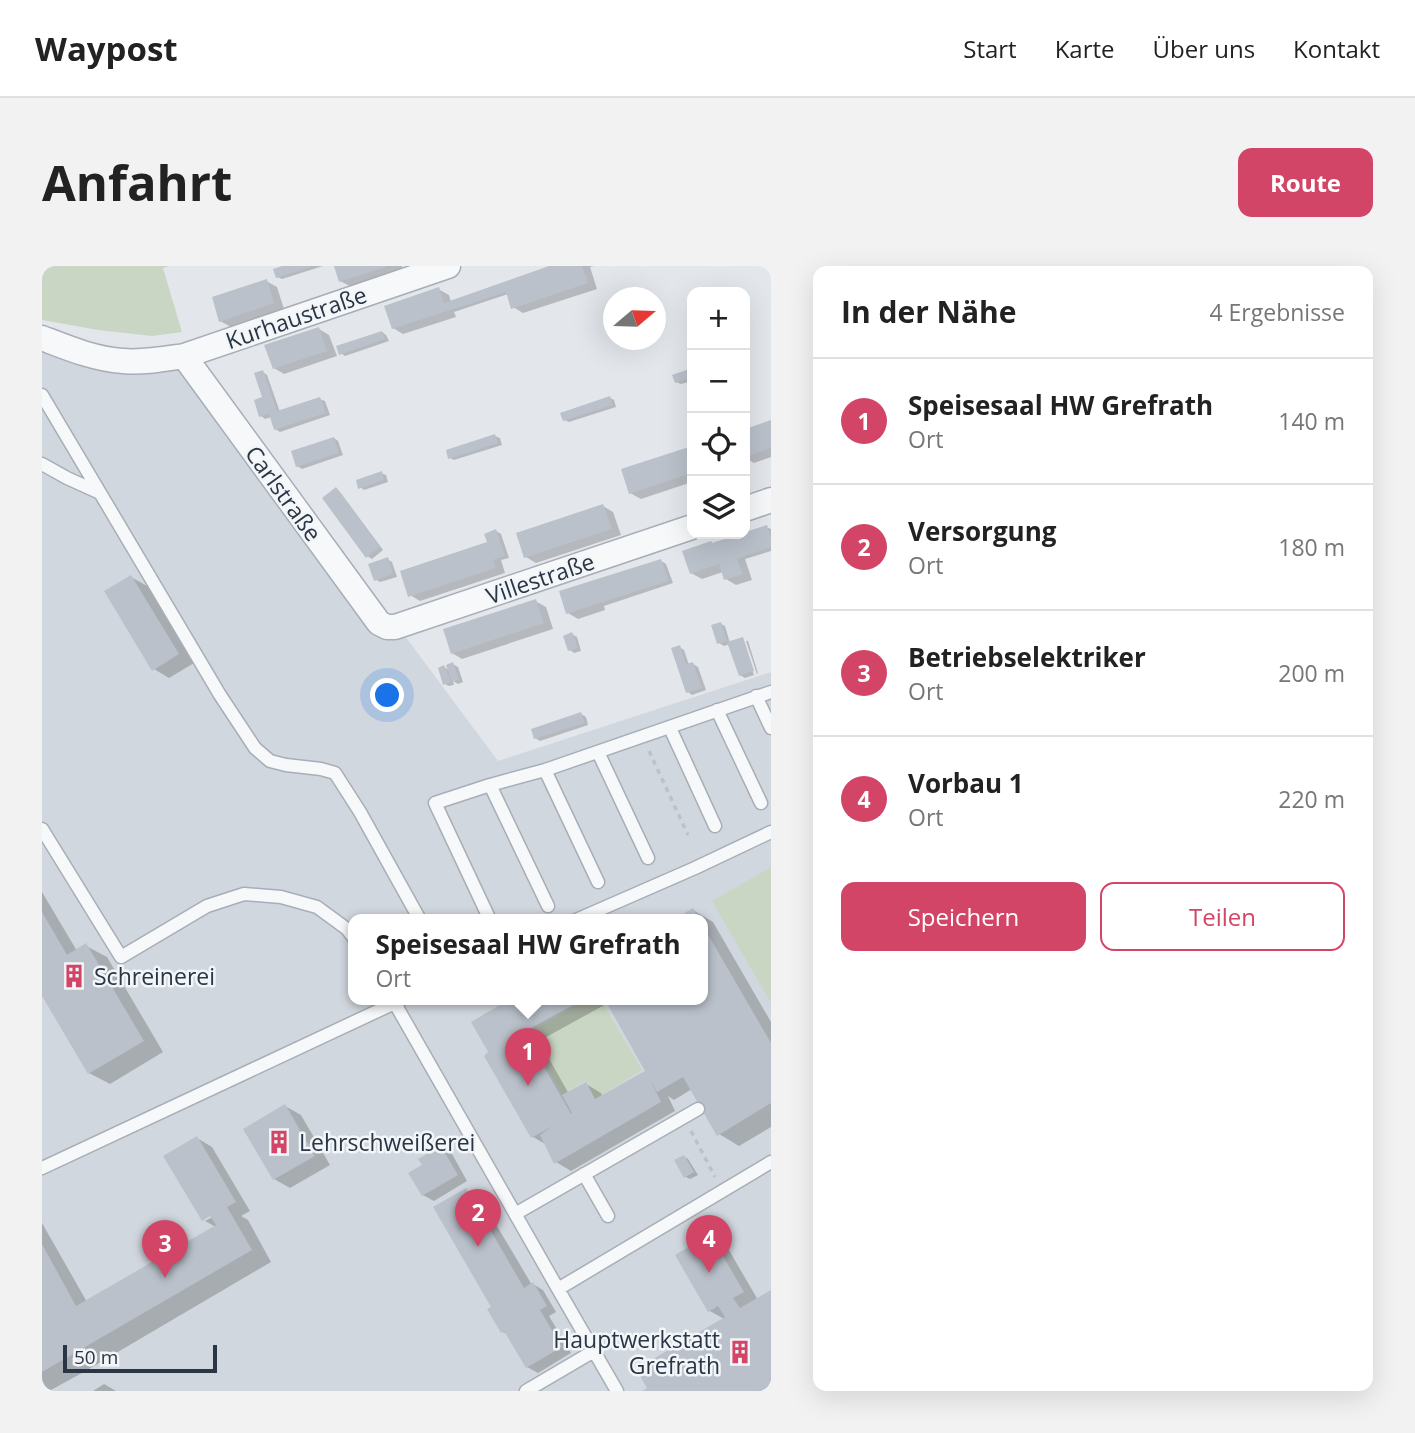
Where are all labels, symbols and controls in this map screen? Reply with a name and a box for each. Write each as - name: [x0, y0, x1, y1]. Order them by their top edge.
- text: Waypost: [35, 26, 178, 71]
- text: Start: [963, 32, 1017, 65]
- text: Karte: [1055, 32, 1115, 65]
- text: Über uns: [1153, 32, 1255, 65]
- text: Kontakt: [1293, 32, 1380, 65]
- button: Route: [1238, 148, 1373, 217]
- text: Anfahrt: [42, 149, 232, 215]
- street label: Kurhaustraße: [221, 278, 371, 356]
- north arrow: [603, 287, 666, 350]
- map controls: [687, 287, 750, 539]
- button: +: [687, 287, 750, 350]
- text: In der Nähe: [841, 291, 1017, 332]
- text: 4 Ergebnisse: [1209, 296, 1345, 328]
- button: −: [687, 350, 750, 413]
- text: Speisesaal HW Grefrath: [908, 387, 1213, 423]
- text: 1: [857, 405, 871, 437]
- text: 140 m: [1278, 405, 1345, 437]
- button: locate: [687, 413, 750, 476]
- text: Ort: [908, 423, 944, 455]
- street label: Carlstraße: [238, 439, 330, 547]
- button: layers: [687, 476, 750, 539]
- text: Versorgung: [908, 513, 1056, 549]
- text: 2: [857, 531, 871, 563]
- text: 180 m: [1278, 531, 1345, 563]
- street label: Villestraße: [482, 545, 598, 611]
- text: Ort: [908, 549, 944, 581]
- text: Betriebselektriker: [908, 639, 1146, 675]
- text: 3: [857, 657, 871, 689]
- text: 200 m: [1278, 657, 1345, 689]
- text: Ort: [908, 675, 944, 707]
- your location: [370, 678, 404, 712]
- text: Vorbau 1: [908, 765, 1024, 801]
- text: 4: [857, 783, 871, 815]
- text: 220 m: [1278, 783, 1345, 815]
- text: Ort: [908, 801, 944, 833]
- button: Speichern: [841, 882, 1086, 951]
- button: Teilen: [1100, 882, 1345, 951]
- popup: [348, 914, 708, 1005]
- text: Speisesaal HW Grefrath: [375, 926, 681, 962]
- place label: Schreinerei: [94, 960, 215, 992]
- building icon: Schreinerei: [60, 962, 88, 990]
- text: Ort: [375, 962, 411, 994]
- pin: 1: [505, 1028, 551, 1086]
- place label: Lehrschweißerei: [299, 1126, 475, 1158]
- building icon: Lehrschweißerei: [265, 1128, 293, 1156]
- pin: 2: [455, 1189, 501, 1247]
- pin: 4: [686, 1215, 732, 1273]
- pin: 3: [142, 1220, 188, 1278]
- place label: Hauptwerkstatt Grefrath: [553, 1323, 720, 1381]
- building icon: Hauptwerkstatt Grefrath: [726, 1338, 754, 1366]
- scale bar: [63, 1342, 217, 1374]
- text: 50 m: [74, 1344, 118, 1370]

